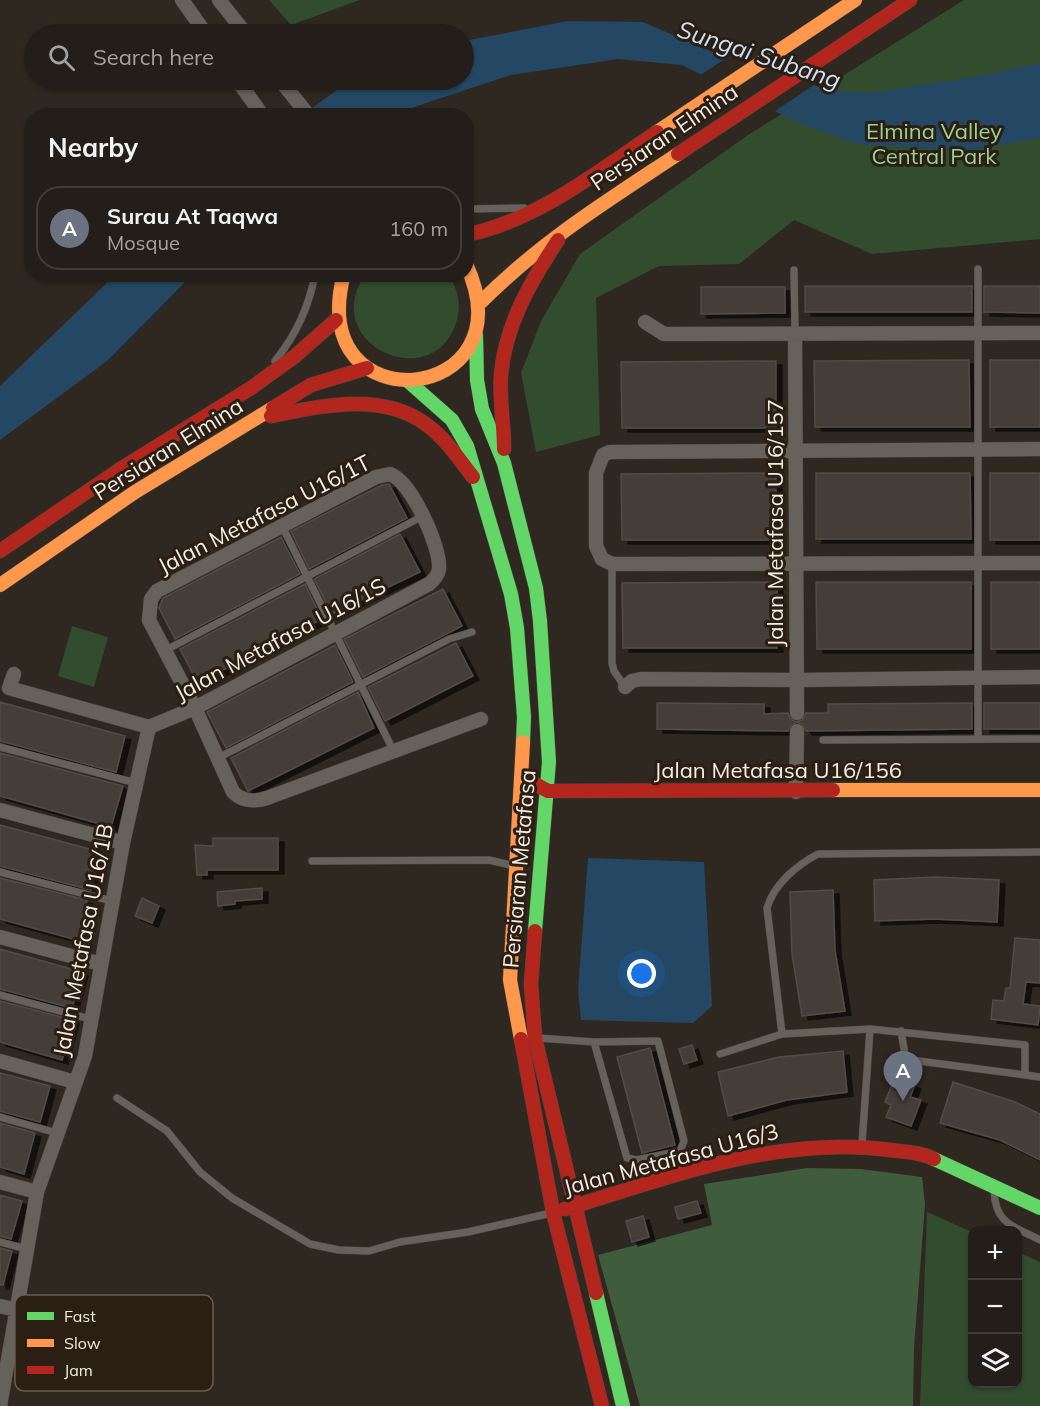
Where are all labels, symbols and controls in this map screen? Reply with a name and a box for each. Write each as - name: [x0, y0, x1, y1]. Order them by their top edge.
- water label: Sungai Subang: [674, 14, 845, 95]
- search box: [24, 24, 474, 90]
- icon: search: [45, 41, 78, 74]
- text: Search here: [93, 43, 214, 71]
- street label: Persiaran Elmina: [585, 77, 743, 197]
- park label: Elmina Valley Central Park: [866, 117, 1002, 170]
- text: Nearby: [48, 131, 138, 164]
- text: Surau At Taqwa: [107, 202, 278, 230]
- text: A: [62, 216, 77, 241]
- text: 160 m: [389, 216, 448, 241]
- text: Mosque: [107, 230, 180, 255]
- street label: Persiaran Elmina: [88, 392, 248, 506]
- street label: Jalan Metafasa U16/157: [761, 399, 789, 647]
- street label: Jalan Metafasa U16/1T: [153, 448, 375, 580]
- street label: Jalan Metafasa U16/1S: [170, 571, 390, 707]
- street label: Jalan Metafasa U16/156: [654, 756, 902, 784]
- street label: Persiaran Metafasa: [496, 769, 542, 969]
- street label: Jalan Metafasa U16/1B: [47, 821, 119, 1059]
- your location: [627, 959, 656, 988]
- pin: A: [884, 1052, 922, 1101]
- street label: Jalan Metafasa U16/3: [560, 1117, 782, 1201]
- map controls: [968, 1226, 1022, 1388]
- button: +: [968, 1226, 1022, 1280]
- button: −: [968, 1280, 1022, 1334]
- legend: [15, 1295, 213, 1391]
- text: Fast: [64, 1306, 96, 1326]
- text: Slow: [64, 1333, 101, 1353]
- button: layers: [968, 1334, 1022, 1388]
- text: Jam: [64, 1360, 93, 1380]

